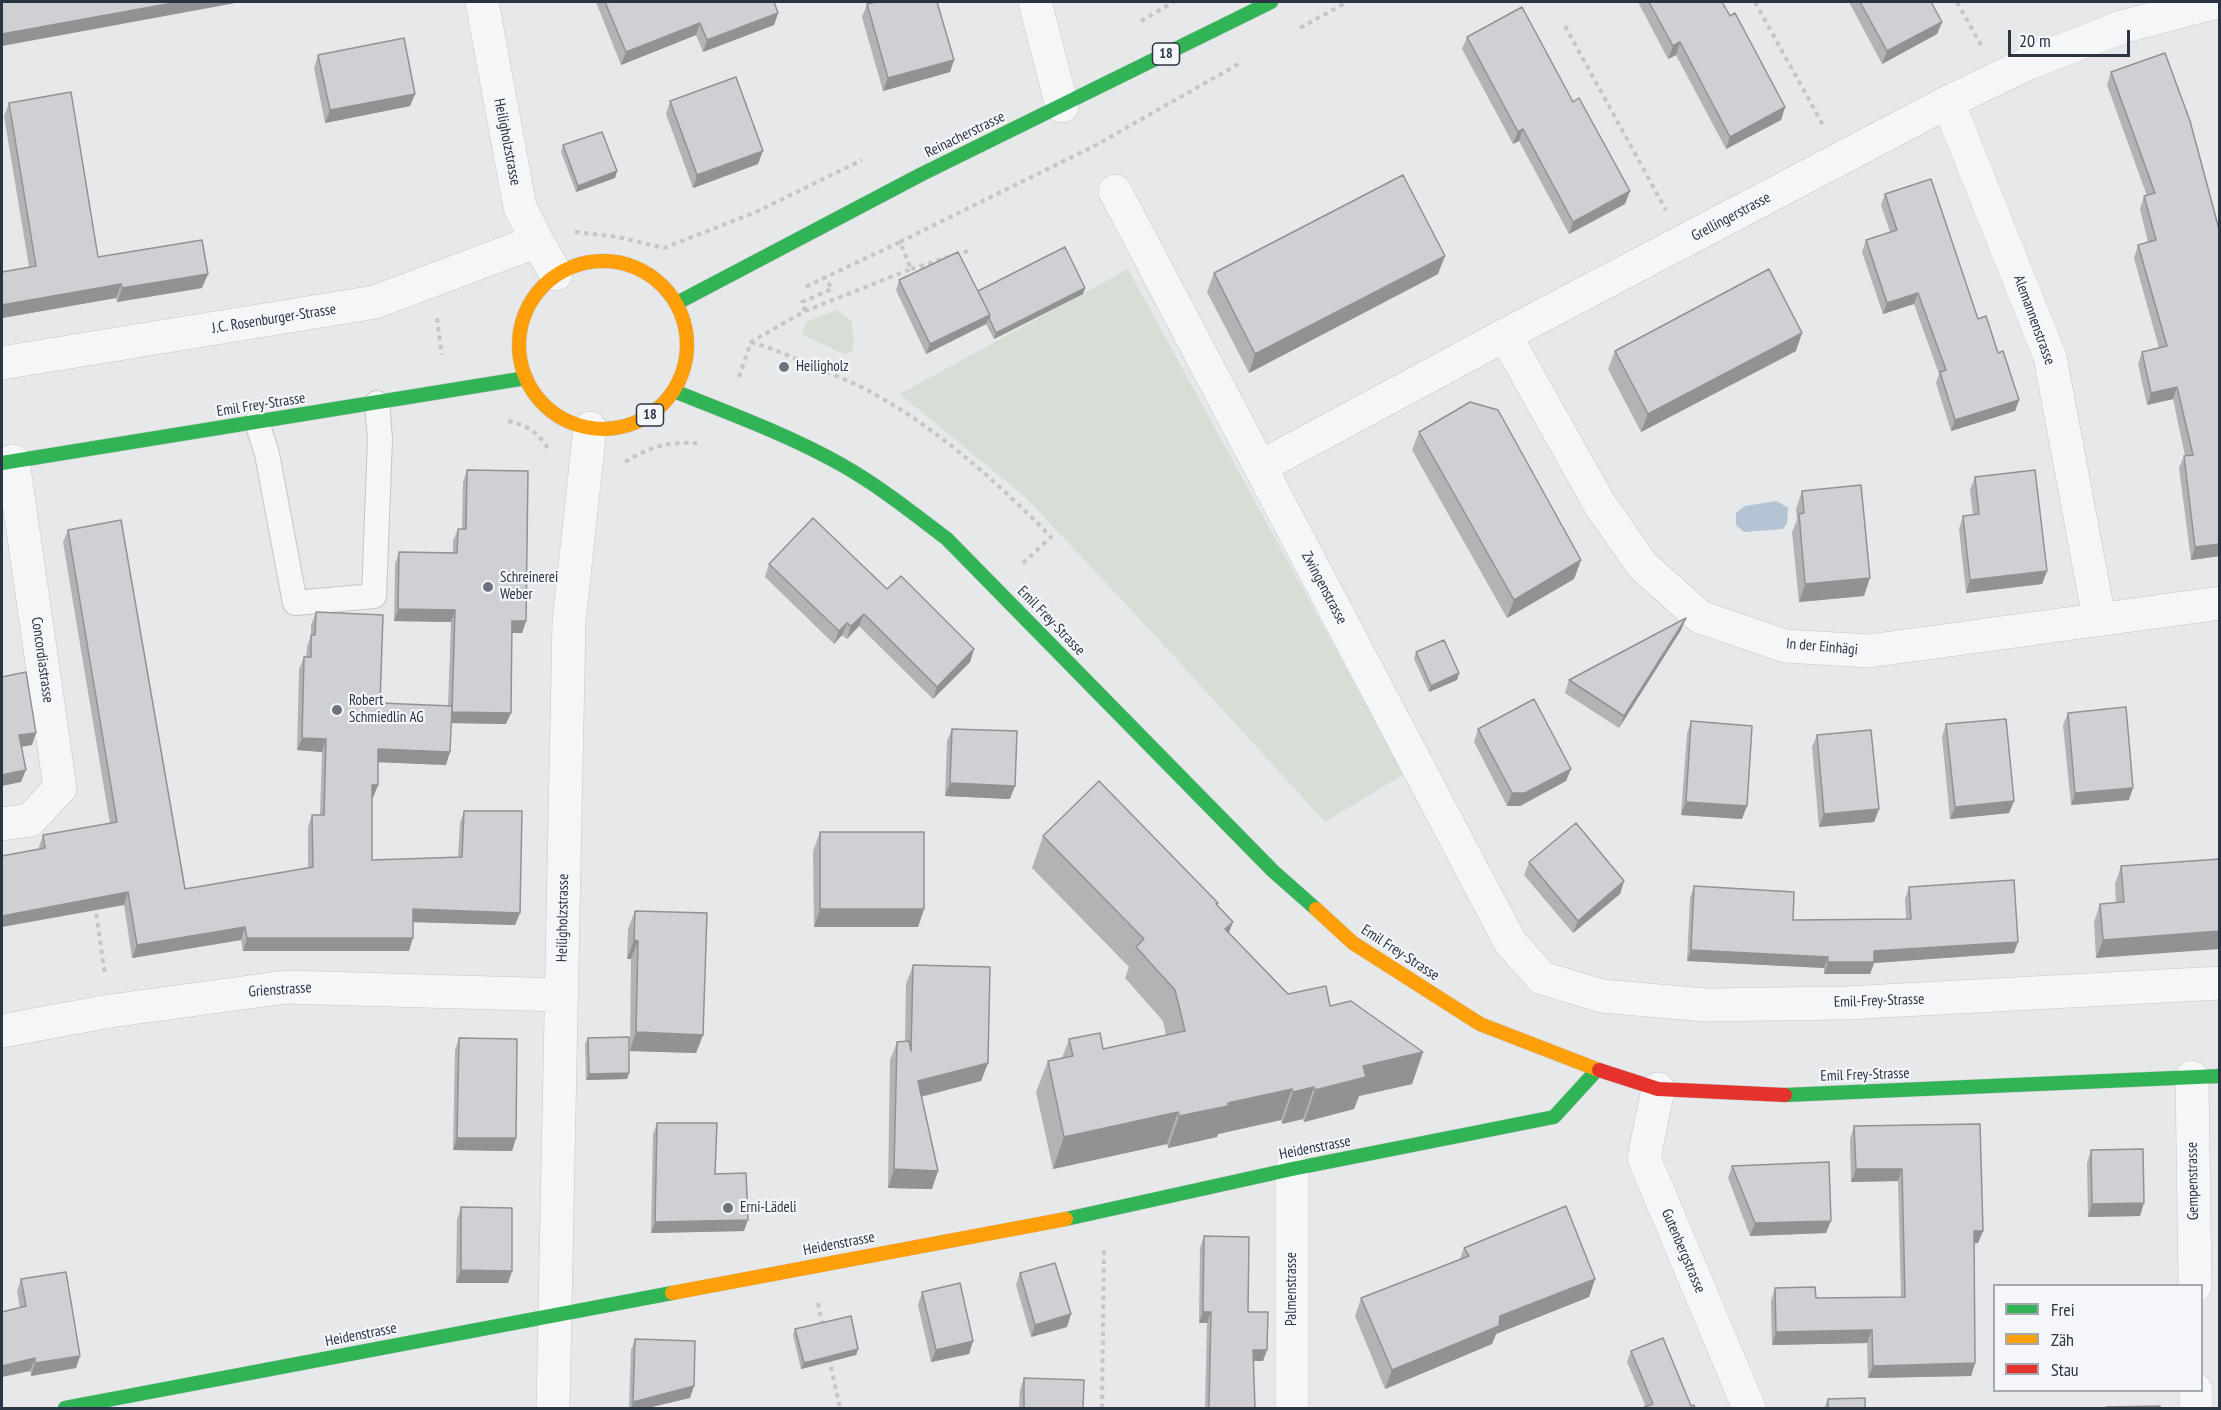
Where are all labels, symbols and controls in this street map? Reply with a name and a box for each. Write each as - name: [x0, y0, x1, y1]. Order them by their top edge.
- scale bar: [2011, 18, 2132, 56]
- text: 20 m: [2019, 29, 2051, 52]
- road number: 18: [1152, 43, 1180, 65]
- street label: Heiligholzstrasse: [490, 97, 524, 187]
- street label: Reinacherstrasse: [922, 108, 1008, 162]
- street label: Grellingerstrasse: [1688, 189, 1774, 245]
- street label: Alemannenstrasse: [2009, 273, 2059, 367]
- street label: J.C. Rosenburger-Strasse: [211, 300, 337, 338]
- place label: Heiligholz: [796, 358, 849, 376]
- marker: Heiligholz: [777, 360, 791, 374]
- street label: Emil Frey-Strasse: [215, 389, 307, 421]
- road number: 18: [636, 404, 664, 426]
- street label: Zwingenstrasse: [1297, 549, 1351, 627]
- place label: Schreinerei Weber: [500, 569, 558, 604]
- marker: Schreinerei Weber: [481, 580, 495, 594]
- street label: Emil Frey-Strasse: [1013, 583, 1089, 659]
- street label: Concordiastrasse: [27, 616, 57, 704]
- street label: In der Einhägi: [1785, 635, 1859, 659]
- place label: Robert Schmiedlin AG: [349, 692, 424, 727]
- marker: Robert Schmiedlin AG: [330, 703, 344, 717]
- street label: Heiligholzstrasse: [553, 874, 573, 962]
- street label: Emil Frey-Strasse: [1358, 921, 1442, 985]
- street label: Grienstrasse: [248, 979, 312, 1001]
- street label: Emil-Frey-Strasse: [1833, 990, 1925, 1012]
- street label: Emil Frey-Strasse: [1820, 1064, 1910, 1086]
- street label: Heidenstrasse: [1278, 1132, 1352, 1164]
- street label: Gempenstrasse: [2183, 1142, 2203, 1220]
- place label: Erni-Lädeli: [740, 1199, 796, 1217]
- marker: Erni-Lädeli: [721, 1201, 735, 1215]
- street label: Gutenbergstrasse: [1657, 1206, 1709, 1296]
- street label: Heidenstrasse: [802, 1228, 876, 1260]
- street label: Palmenstrasse: [1283, 1252, 1301, 1326]
- legend: [1993, 1284, 2203, 1392]
- text: Frei: [2051, 1298, 2075, 1321]
- street label: Heidenstrasse: [324, 1319, 398, 1351]
- text: Zäh: [2051, 1328, 2074, 1351]
- text: Stau: [2051, 1358, 2079, 1381]

